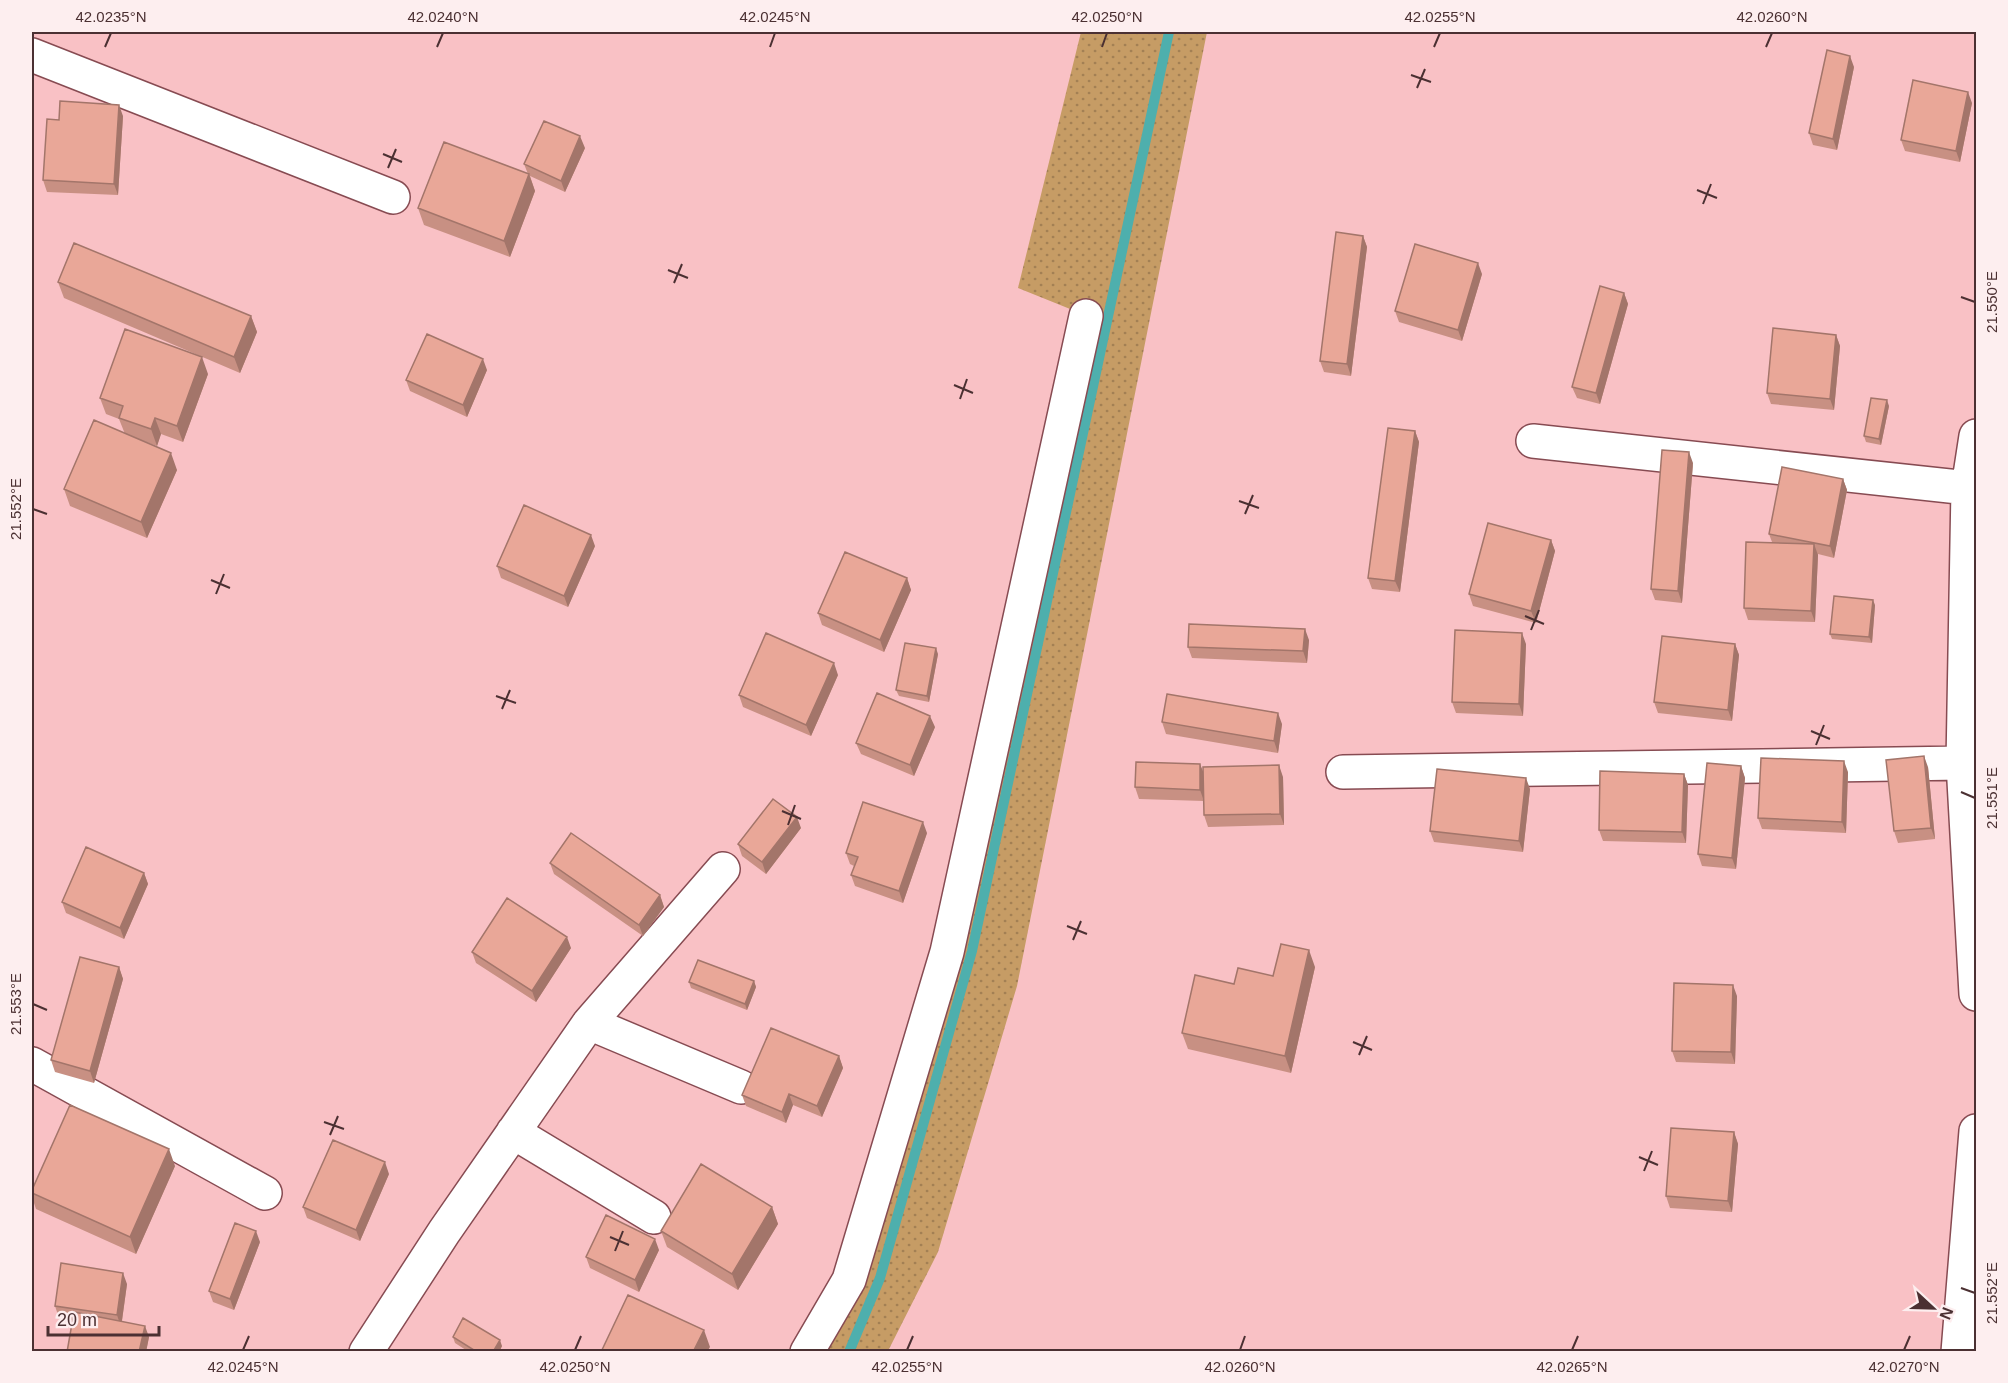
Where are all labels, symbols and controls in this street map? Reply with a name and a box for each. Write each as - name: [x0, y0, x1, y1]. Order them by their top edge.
- text: 42.0235°N: [75, 8, 147, 25]
- text: 42.0240°N: [407, 8, 479, 25]
- text: 42.0245°N: [739, 8, 811, 25]
- text: 42.0250°N: [1071, 8, 1143, 25]
- text: 42.0255°N: [1404, 8, 1476, 25]
- text: 42.0260°N: [1736, 8, 1808, 25]
- text: 21.550°E: [1983, 271, 2000, 333]
- text: 21.552°E: [7, 478, 24, 540]
- text: 21.551°E: [1983, 767, 2000, 829]
- text: 21.553°E: [7, 973, 24, 1035]
- text: 21.552°E: [1983, 1262, 2000, 1324]
- north arrow: [1903, 1278, 1963, 1338]
- scale bar: [48, 1299, 159, 1337]
- text: N: [1936, 1305, 1956, 1322]
- text: 20 m: [57, 1310, 97, 1330]
- text: 42.0245°N: [207, 1358, 279, 1375]
- text: 42.0250°N: [539, 1358, 611, 1375]
- text: 42.0255°N: [871, 1358, 943, 1375]
- text: 42.0260°N: [1204, 1358, 1276, 1375]
- text: 42.0265°N: [1536, 1358, 1608, 1375]
- text: 42.0270°N: [1868, 1358, 1940, 1375]

